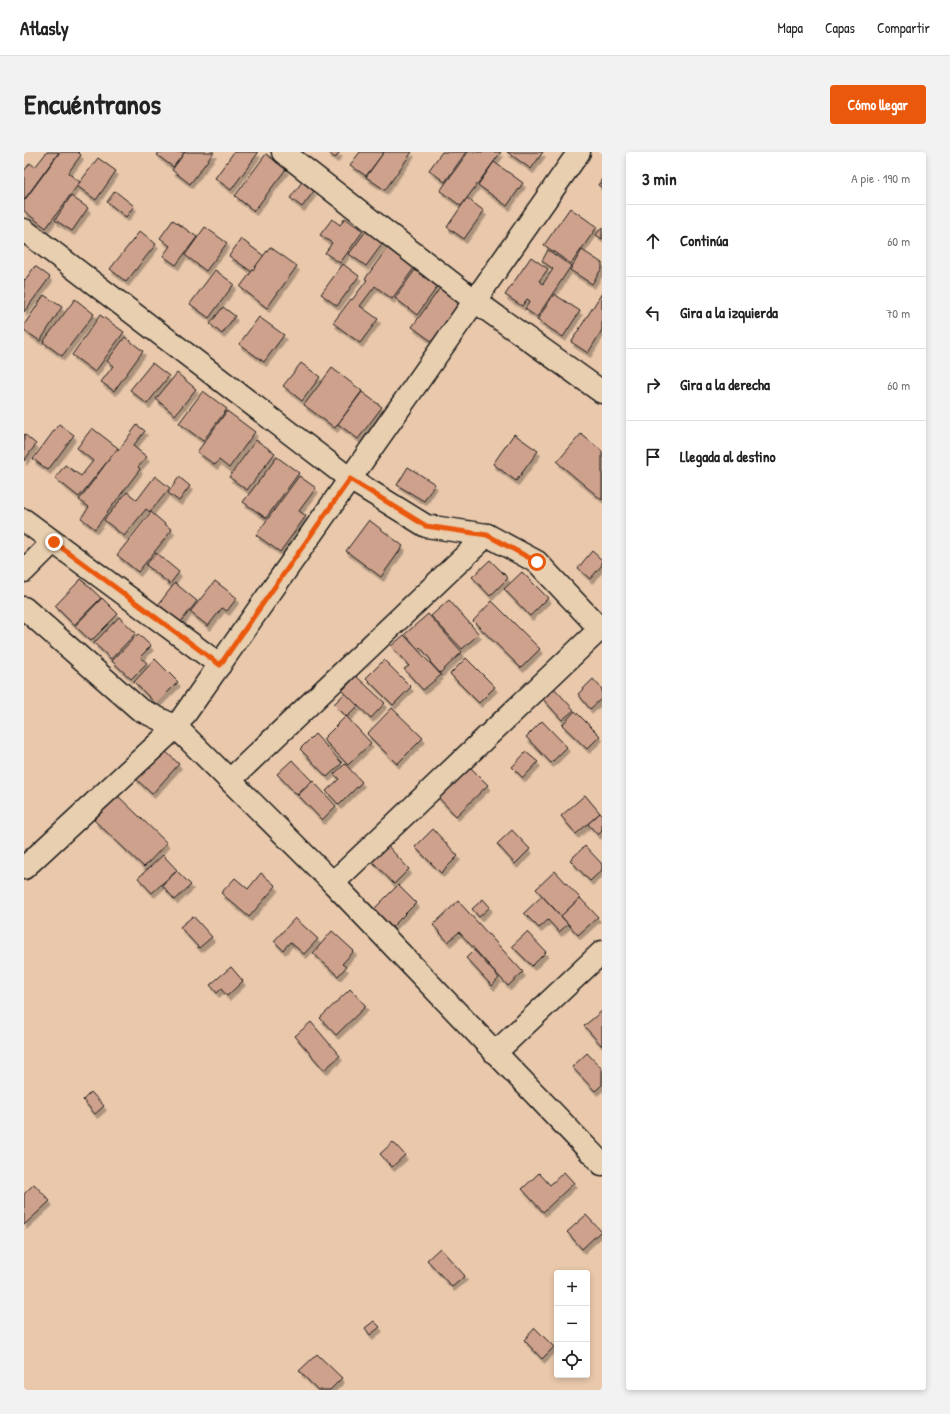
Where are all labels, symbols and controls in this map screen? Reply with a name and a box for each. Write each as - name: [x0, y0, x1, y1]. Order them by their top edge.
- text: Atlasly: [20, 15, 69, 41]
- text: Mapa: [778, 18, 803, 37]
- text: Capas: [825, 18, 855, 37]
- text: Compartir: [877, 18, 930, 37]
- text: Encuéntranos: [24, 85, 161, 123]
- button: Cómo llegar: [830, 85, 926, 124]
- text: 3 min: [642, 167, 677, 190]
- text: A pie · 190 m: [851, 169, 910, 187]
- icon: ahead: [642, 230, 664, 252]
- text: Continúa: [680, 230, 728, 251]
- text: 60 m: [887, 232, 910, 250]
- icon: left: [642, 302, 664, 324]
- text: Gira a la izquierda: [680, 302, 778, 323]
- text: 70 m: [886, 304, 910, 322]
- icon: right: [642, 374, 664, 396]
- text: Gira a la derecha: [680, 374, 770, 395]
- text: 60 m: [887, 376, 910, 394]
- icon: arrive: [642, 446, 664, 468]
- text: Llegada al destino: [680, 446, 776, 467]
- route end: [45, 533, 63, 551]
- route start: [528, 553, 546, 571]
- map controls: [554, 1270, 590, 1378]
- button: +: [554, 1270, 590, 1306]
- button: −: [554, 1306, 590, 1342]
- button: locate: [554, 1342, 590, 1378]

